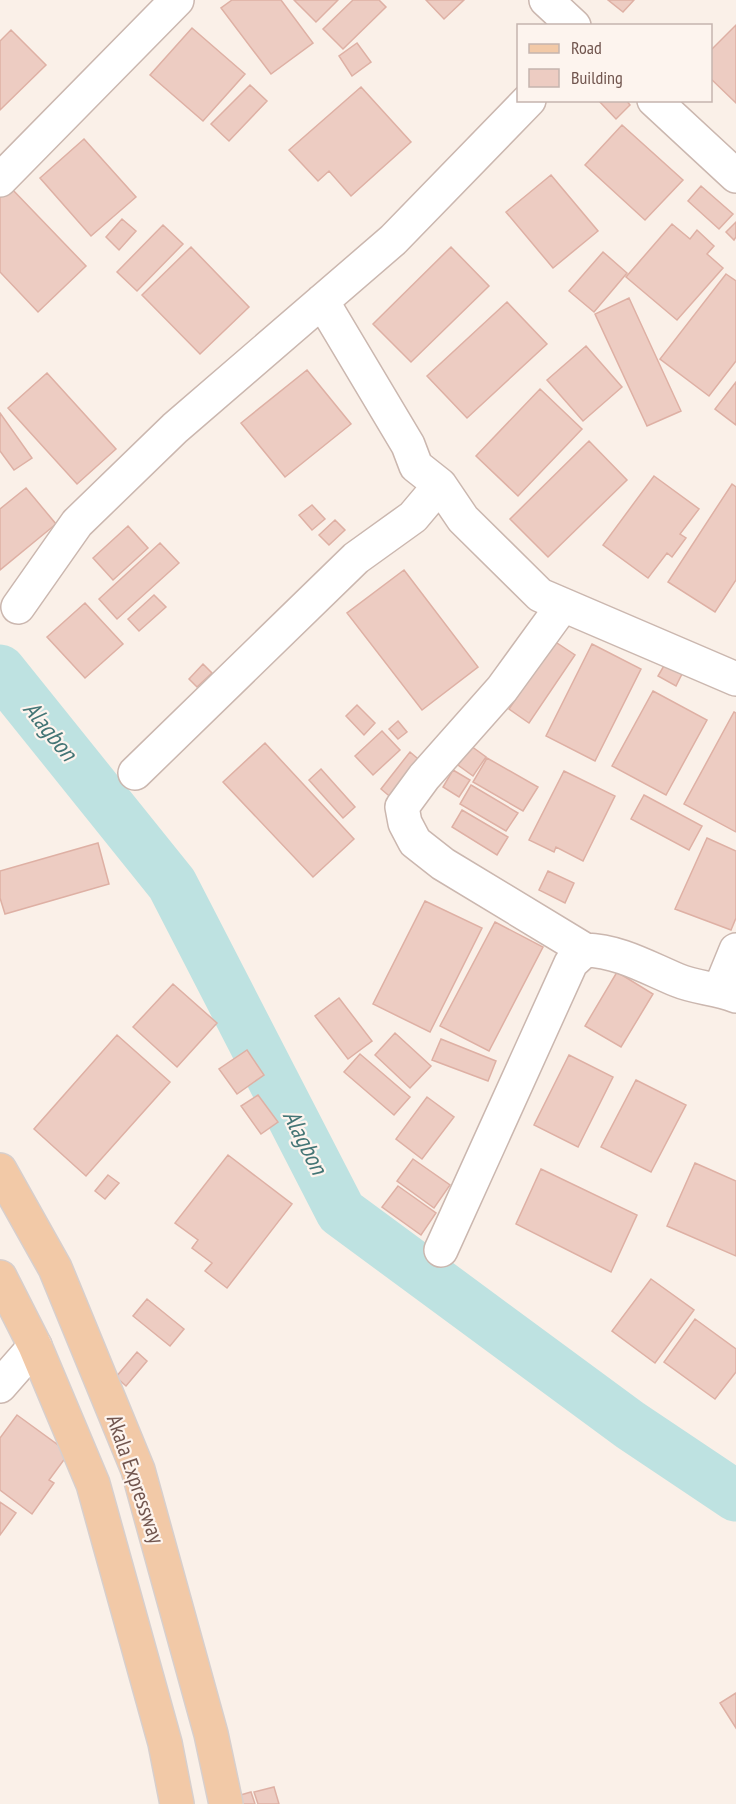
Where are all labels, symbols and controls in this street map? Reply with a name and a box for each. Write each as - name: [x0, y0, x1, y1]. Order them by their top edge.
- legend: [517, 24, 712, 102]
- text: Road: [571, 36, 602, 59]
- text: Building: [571, 66, 623, 89]
- water label: Alagbon: [17, 694, 85, 768]
- water label: Alagbon: [276, 1104, 335, 1181]
- street label: Akala Expressway: [101, 1411, 171, 1548]

